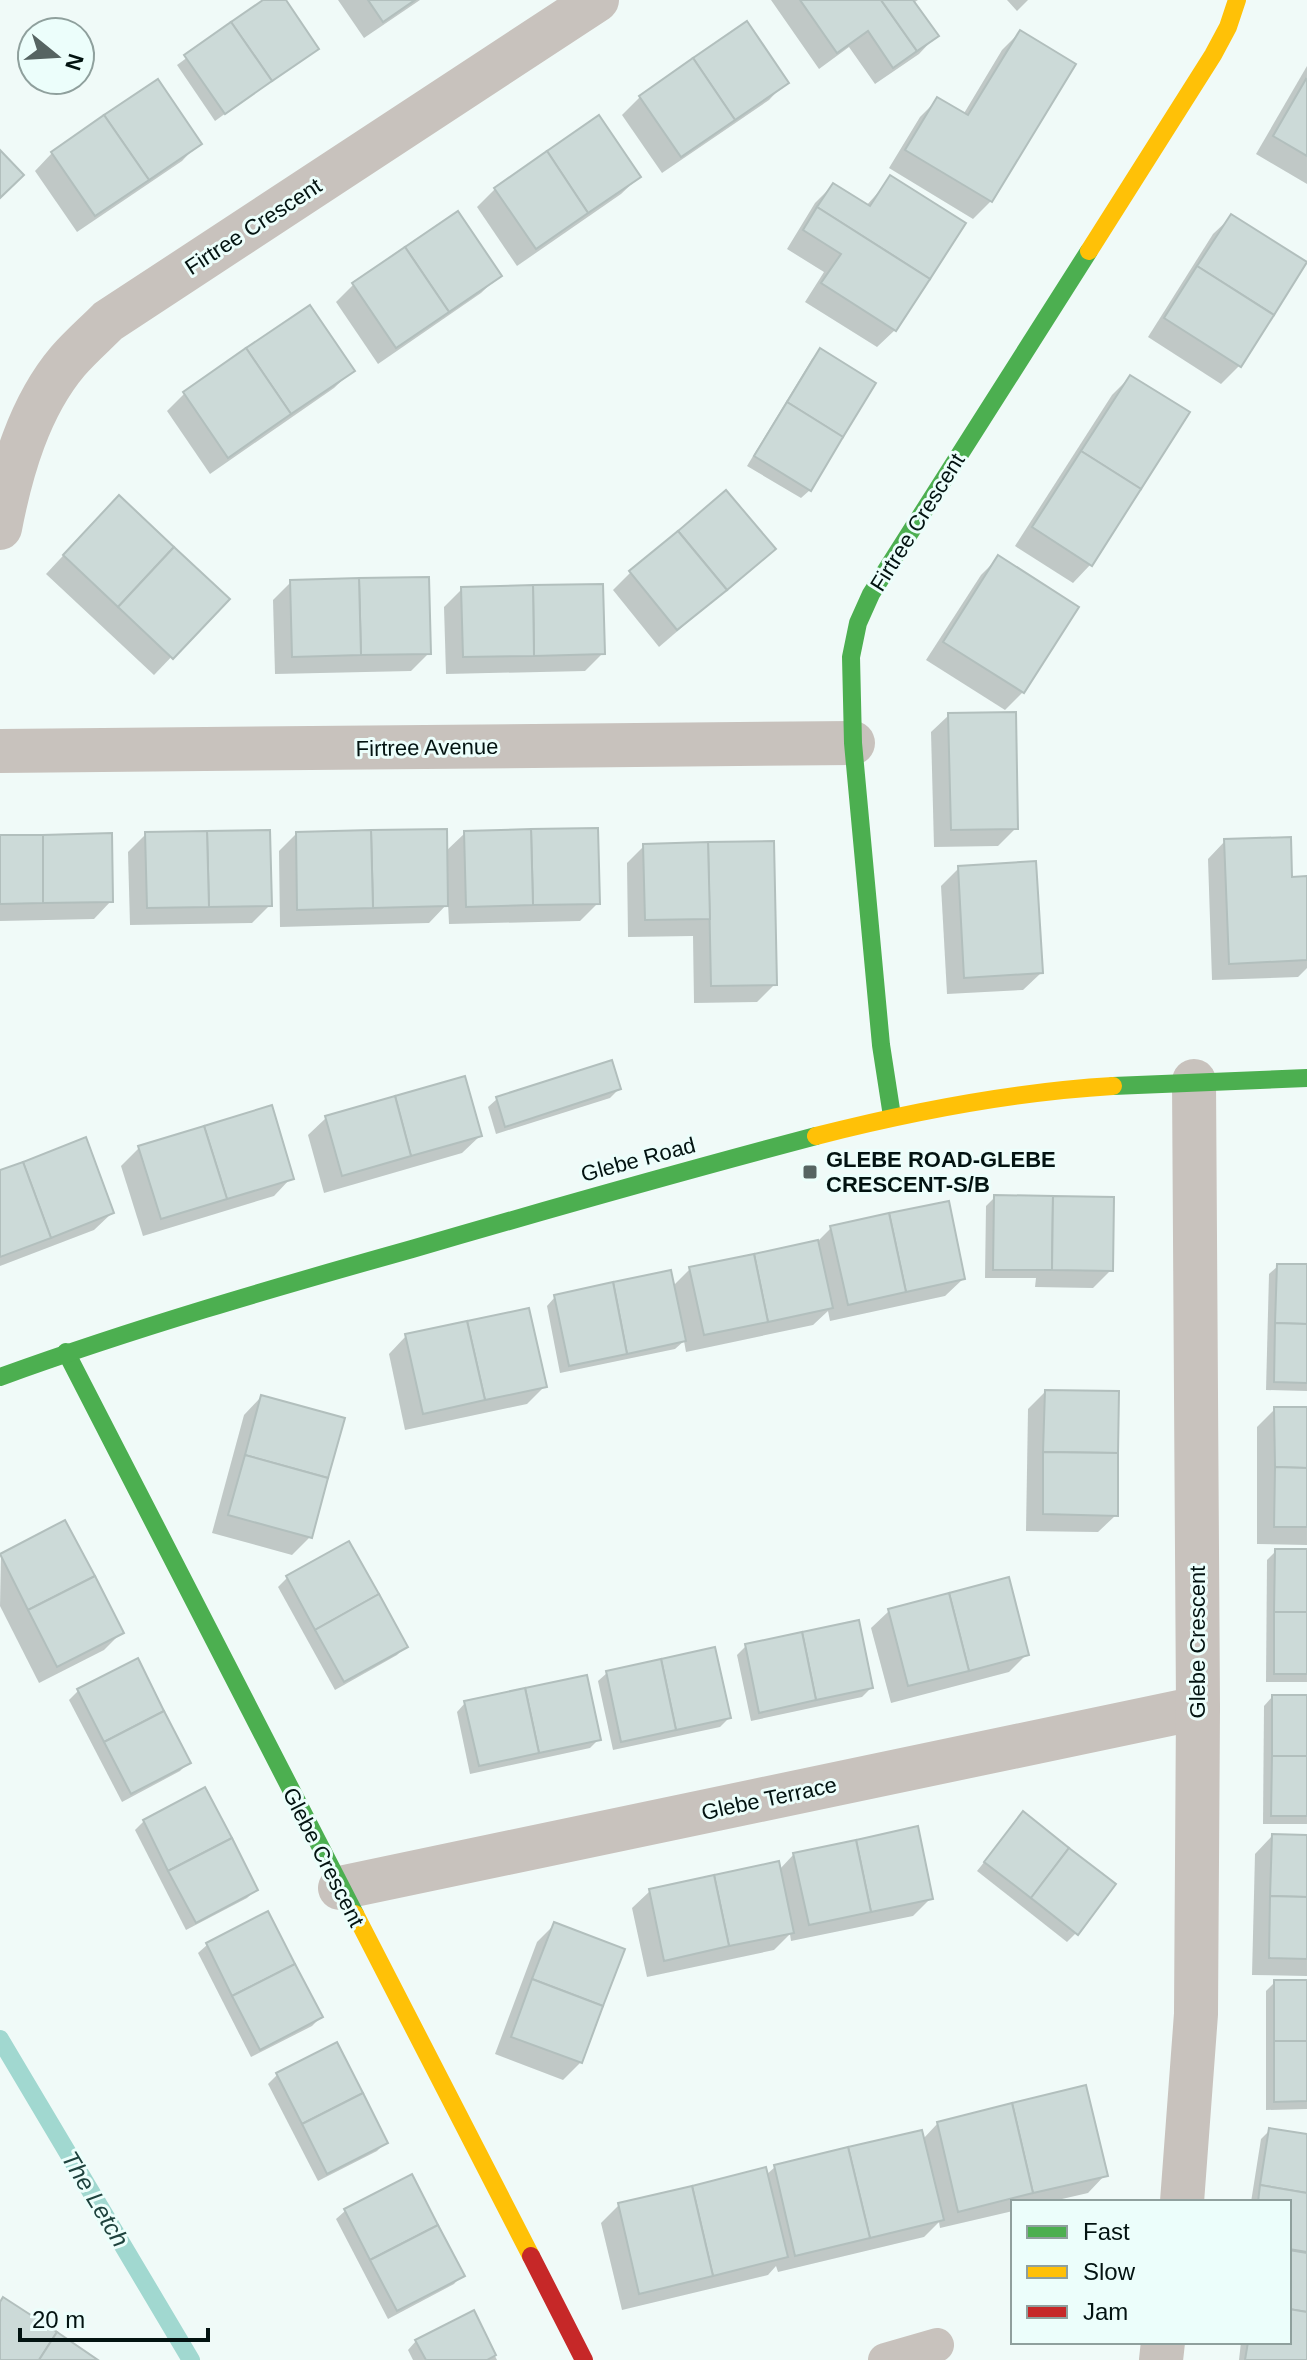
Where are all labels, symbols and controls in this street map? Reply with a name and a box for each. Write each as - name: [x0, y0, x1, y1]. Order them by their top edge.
- north arrow: [16, 16, 96, 96]
- text: N: [60, 51, 89, 73]
- street label: Firtree Crescent: [180, 173, 326, 280]
- street label: Firtree Crescent: [865, 449, 970, 596]
- street label: Firtree Avenue: [355, 734, 499, 761]
- street label: Glebe Road: [578, 1132, 698, 1187]
- place label: GLEBE ROAD-GLEBE CRESCENT-S/B: [826, 1147, 1056, 1197]
- marker: GLEBE ROAD-GLEBE CRESCENT-S/B: [801, 1163, 819, 1181]
- street label: Glebe Crescent: [1185, 1566, 1210, 1718]
- street label: Glebe Terrace: [699, 1772, 839, 1825]
- street label: Glebe Crescent: [278, 1783, 369, 1931]
- water label: The Letch: [56, 2146, 134, 2251]
- legend: [1011, 2200, 1291, 2344]
- text: Fast: [1083, 2218, 1130, 2245]
- text: Slow: [1083, 2258, 1136, 2285]
- scale bar: [20, 2292, 208, 2342]
- text: Jam: [1083, 2298, 1128, 2325]
- text: 20 m: [32, 2306, 85, 2333]

